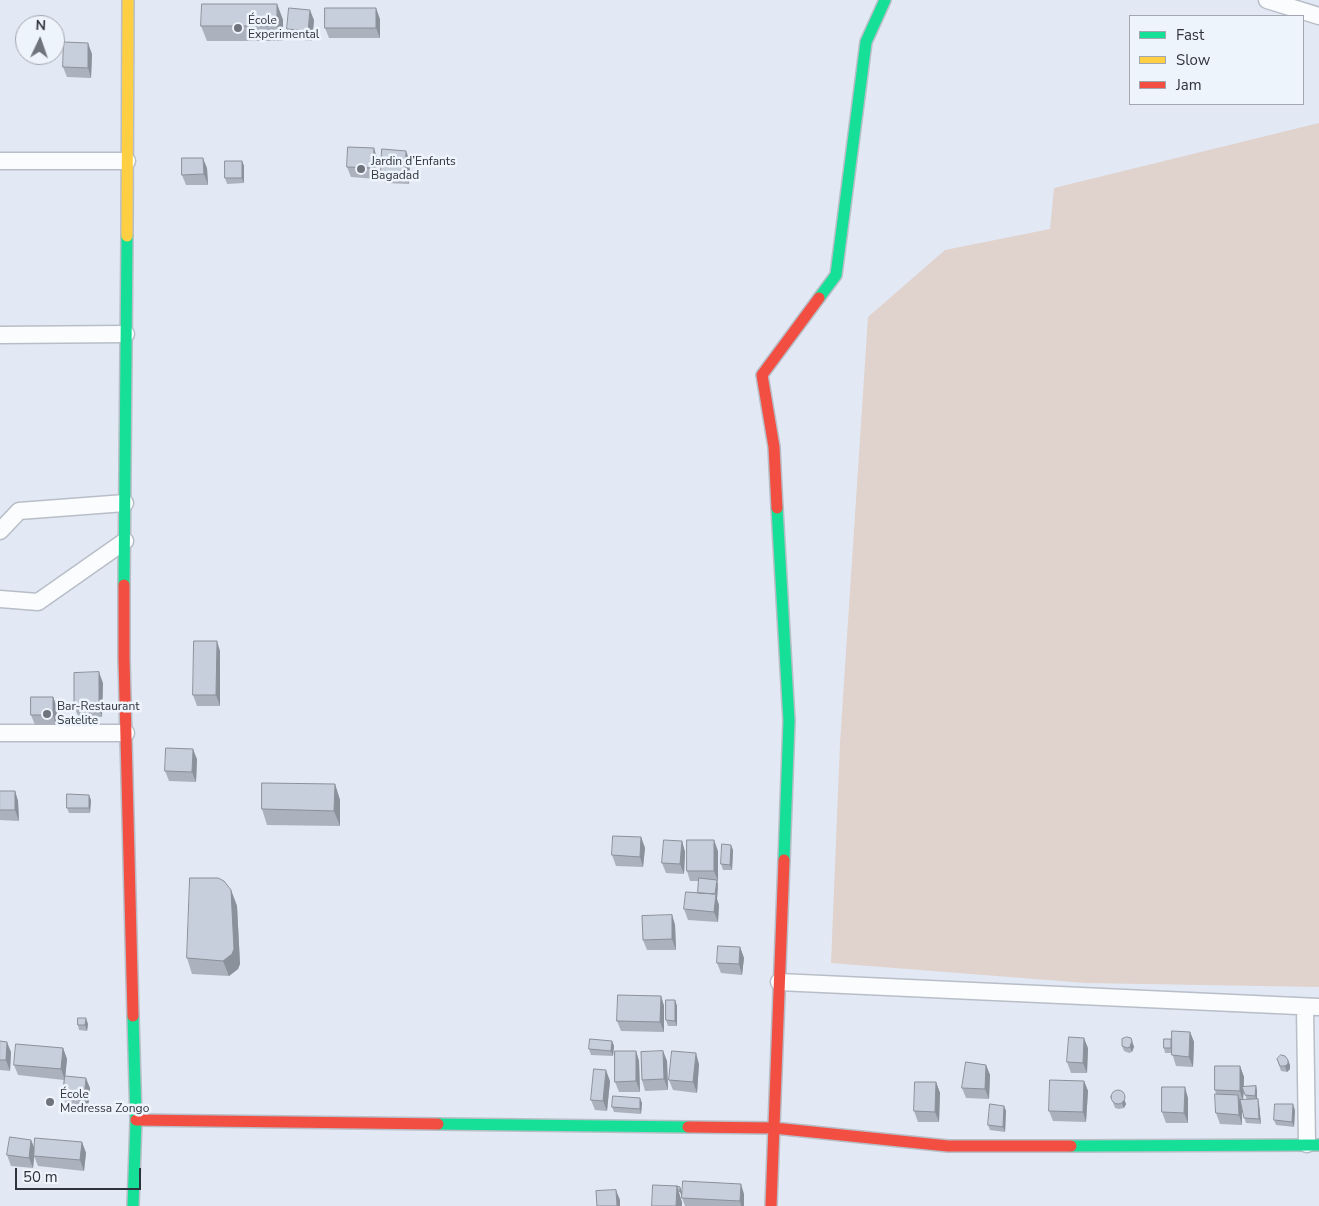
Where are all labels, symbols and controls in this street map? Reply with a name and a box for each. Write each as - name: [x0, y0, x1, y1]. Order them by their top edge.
- place label: École Experimental: [248, 14, 319, 42]
- north arrow: [15, 15, 65, 65]
- legend: [1129, 15, 1304, 105]
- text: N: [35, 16, 46, 35]
- marker: École Experimental: [232, 22, 244, 34]
- text: Fast: [1176, 25, 1204, 45]
- text: Slow: [1176, 50, 1210, 70]
- text: Jam: [1176, 75, 1202, 95]
- place label: Jardin d’Enfants Bagadad: [371, 155, 456, 183]
- marker: Jardin d’Enfants Bagadad: [355, 163, 367, 175]
- place label: Bar-Restaurant Satelite: [57, 700, 139, 728]
- marker: Bar-Restaurant Satelite: [41, 708, 53, 720]
- place label: École Medressa Zongo: [60, 1088, 149, 1116]
- marker: École Medressa Zongo: [44, 1096, 56, 1108]
- scale bar: [18, 1158, 144, 1190]
- text: 50 m: [23, 1167, 58, 1187]

